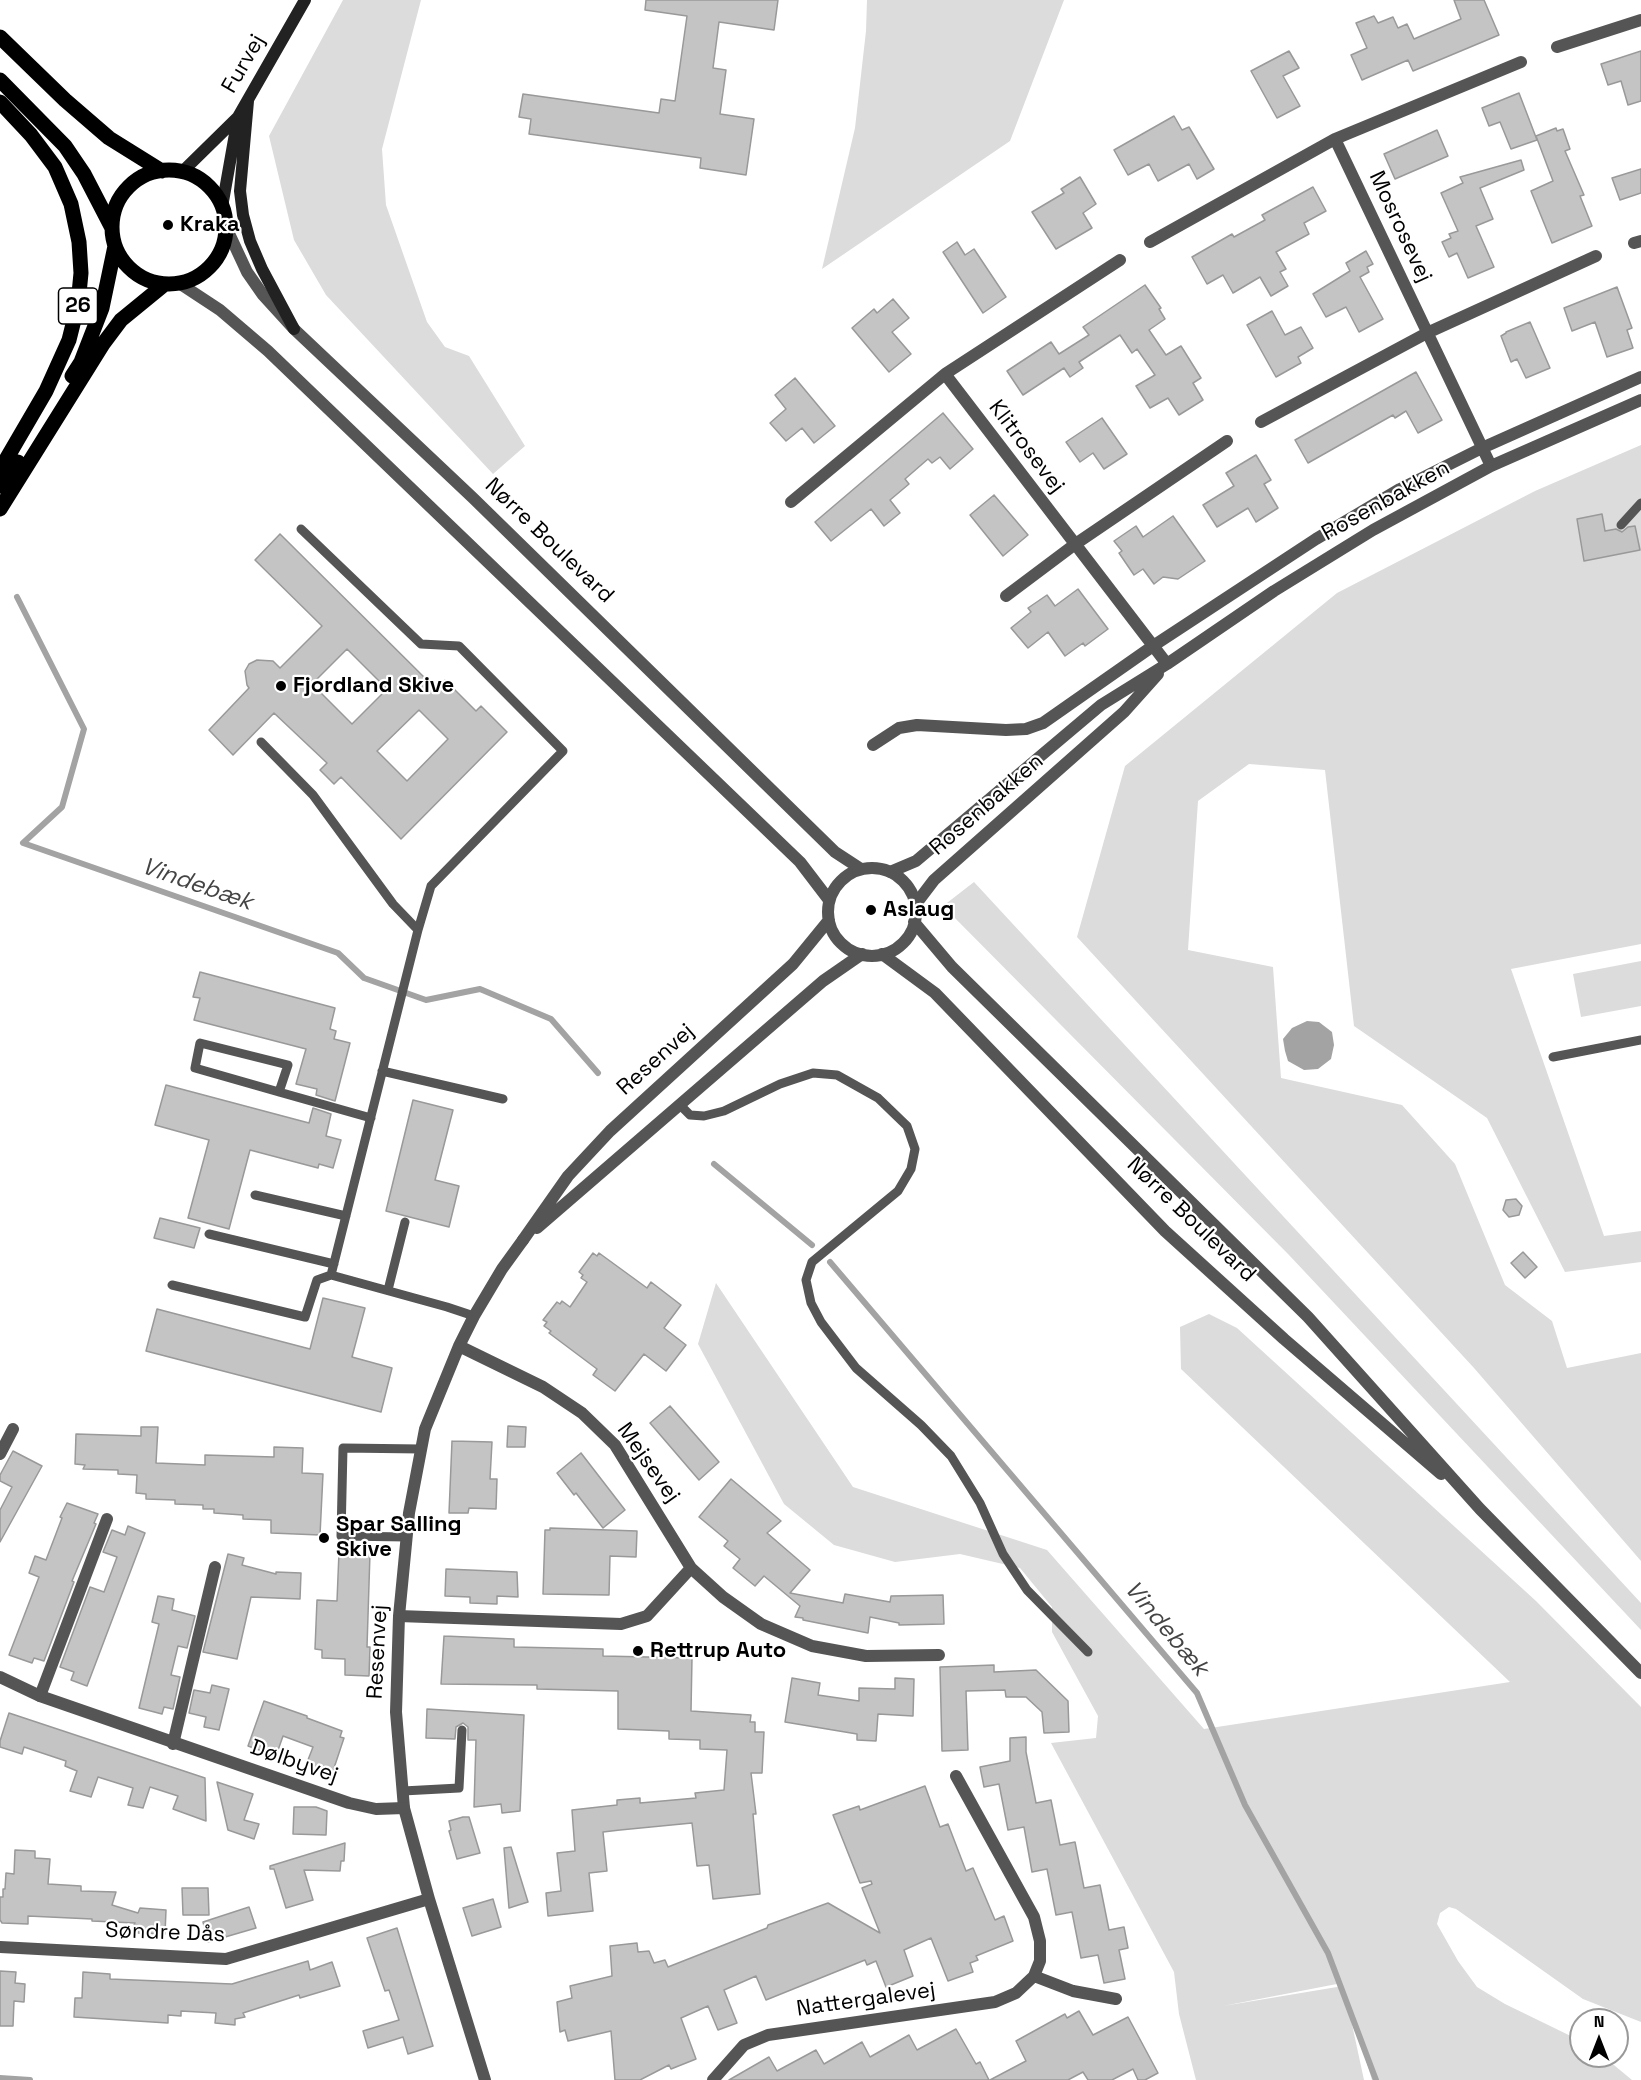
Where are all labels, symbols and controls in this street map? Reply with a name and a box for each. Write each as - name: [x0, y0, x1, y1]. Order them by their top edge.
- street label: Furvej: [217, 30, 271, 98]
- street label: Mosrosevej: [1363, 167, 1437, 287]
- place label: Kraka: [180, 212, 240, 238]
- marker: Kraka: [161, 218, 175, 232]
- road number: 26: [58, 288, 98, 324]
- street label: Klitrosevej: [982, 395, 1070, 499]
- street label: Rosenbakken: [1318, 455, 1454, 547]
- street label: Nørre Boulevard: [479, 473, 619, 609]
- place label: Fjordland Skive: [293, 673, 454, 699]
- marker: Fjordland Skive: [274, 679, 288, 693]
- street label: Rosenbakken: [925, 748, 1049, 862]
- water label: Vindebæk: [138, 853, 256, 917]
- place label: Aslaug: [883, 897, 954, 923]
- marker: Aslaug: [864, 903, 878, 917]
- street label: Resenvej: [612, 1019, 700, 1101]
- street label: Nørre Boulevard: [1121, 1152, 1261, 1288]
- street label: Mejsevej: [611, 1418, 685, 1508]
- place label: Spar Salling Skive: [336, 1512, 462, 1564]
- marker: Spar Salling Skive: [317, 1531, 331, 1545]
- water label: Vindebæk: [1118, 1575, 1214, 1683]
- street label: Resenvej: [362, 1604, 394, 1700]
- place label: Rettrup Auto: [650, 1638, 786, 1664]
- marker: Rettrup Auto: [631, 1644, 645, 1658]
- street label: Dølbyvej: [247, 1735, 341, 1789]
- street label: Søndre Dås: [105, 1918, 225, 1948]
- street label: Nattergalevej: [795, 1977, 937, 2023]
- north arrow: [1569, 2008, 1629, 2068]
- text: N: [1594, 2011, 1604, 2032]

